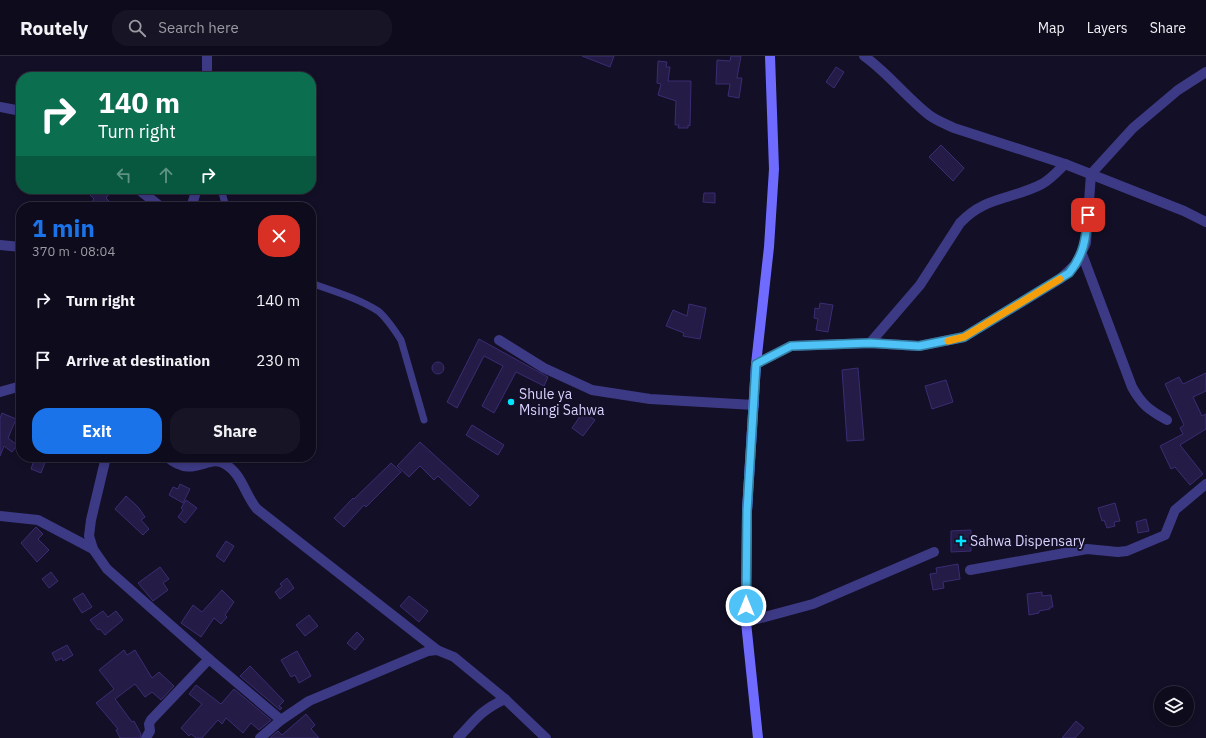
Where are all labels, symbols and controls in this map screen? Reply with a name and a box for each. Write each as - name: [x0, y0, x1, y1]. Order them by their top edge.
- search box: [112, 10, 392, 46]
- text: Routely: [20, 16, 88, 40]
- icon: search: [126, 17, 148, 39]
- text: Search here: [158, 18, 239, 37]
- text: Map: [1038, 19, 1065, 37]
- text: Layers: [1087, 19, 1128, 37]
- text: Share: [1150, 19, 1186, 37]
- text: 140 m: [98, 84, 180, 121]
- icon: right: [32, 88, 84, 140]
- text: Turn right: [98, 120, 176, 143]
- icon: left: [113, 164, 135, 186]
- icon: ahead: [155, 164, 177, 186]
- icon: right: [197, 164, 219, 186]
- pin: [1071, 198, 1105, 232]
- icon: arrive: [1077, 204, 1099, 226]
- text: 1 min: [32, 212, 95, 244]
- button: close: [258, 215, 300, 257]
- text: 370 m · 08:04: [32, 243, 115, 260]
- icon: right: [32, 289, 54, 311]
- text: Turn right: [66, 291, 135, 310]
- text: 140 m: [256, 291, 300, 310]
- icon: arrive: [32, 349, 54, 371]
- text: Arrive at destination: [66, 351, 210, 370]
- text: 230 m: [256, 351, 300, 370]
- place label: Shule ya Msingi Sahwa: [519, 385, 605, 419]
- marker: Shule ya Msingi Sahwa: [506, 397, 516, 407]
- button: Exit: [32, 408, 162, 454]
- button: Share: [170, 408, 300, 454]
- place label: Sahwa Dispensary: [970, 532, 1085, 550]
- marker: Sahwa Dispensary: [955, 535, 967, 547]
- position arrow: [725, 585, 767, 627]
- map controls: [1154, 686, 1194, 726]
- button: layers: [1154, 686, 1194, 726]

